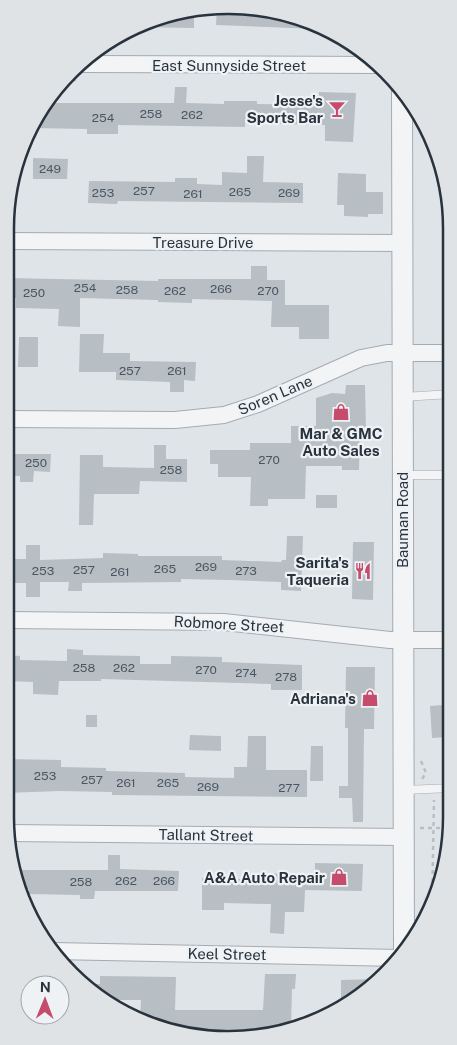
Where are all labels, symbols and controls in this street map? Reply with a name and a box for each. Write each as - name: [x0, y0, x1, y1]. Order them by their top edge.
- street label: East Sunnyside Street: [152, 57, 306, 74]
- place label: Jesse's Sports Bar: [246, 92, 323, 126]
- bar icon: Jesse's Sports Bar: [327, 99, 347, 119]
- house number: 258: [140, 107, 163, 121]
- house number: 262: [181, 108, 203, 122]
- house number: 254: [92, 111, 115, 125]
- house number: 249: [39, 162, 61, 176]
- house number: 257: [133, 184, 155, 198]
- house number: 265: [229, 185, 251, 199]
- house number: 253: [92, 186, 114, 200]
- house number: 269: [278, 186, 300, 200]
- house number: 261: [183, 187, 203, 201]
- street label: Treasure Drive: [153, 234, 253, 251]
- house number: 254: [74, 281, 97, 295]
- house number: 266: [210, 282, 232, 296]
- house number: 258: [116, 283, 139, 297]
- house number: 262: [164, 284, 186, 298]
- house number: 270: [257, 284, 279, 298]
- house number: 250: [23, 286, 45, 300]
- house number: 257: [119, 364, 141, 378]
- house number: 261: [167, 364, 187, 378]
- street label: Soren Lane: [235, 372, 315, 418]
- shop icon: Mar & GMC Auto Sales: [331, 402, 351, 422]
- place label: Mar & GMC Auto Sales: [300, 425, 383, 459]
- house number: 270: [258, 453, 280, 467]
- house number: 250: [25, 456, 47, 470]
- house number: 258: [160, 463, 183, 477]
- street label: Bauman Road: [394, 472, 411, 568]
- place label: Sarita's Taqueria: [287, 554, 349, 588]
- house number: 269: [195, 560, 217, 574]
- restaurant icon: Sarita's Taqueria: [353, 561, 373, 581]
- house number: 265: [154, 562, 176, 576]
- house number: 257: [73, 563, 95, 577]
- house number: 253: [32, 564, 54, 578]
- house number: 273: [235, 564, 257, 578]
- house number: 261: [110, 565, 130, 579]
- street label: Robmore Street: [173, 613, 285, 635]
- house number: 258: [73, 661, 96, 675]
- house number: 262: [113, 661, 135, 675]
- house number: 270: [195, 663, 217, 677]
- house number: 274: [235, 666, 257, 680]
- house number: 278: [275, 670, 297, 684]
- shop icon: Adriana's: [360, 688, 380, 708]
- place label: Adriana's: [290, 690, 356, 707]
- house number: 253: [34, 769, 56, 783]
- house number: 257: [81, 773, 103, 787]
- house number: 261: [116, 776, 136, 790]
- house number: 265: [157, 776, 179, 790]
- house number: 269: [197, 780, 219, 794]
- house number: 277: [278, 781, 300, 795]
- street label: Tallant Street: [158, 826, 254, 844]
- shop icon: A&A Auto Repair: [329, 867, 349, 887]
- place label: A&A Auto Repair: [204, 869, 325, 886]
- house number: 262: [115, 874, 137, 888]
- house number: 266: [153, 874, 175, 888]
- house number: 258: [70, 875, 93, 889]
- street label: Keel Street: [187, 945, 267, 963]
- north arrow: [20, 975, 70, 1025]
- text: N: [40, 979, 51, 995]

